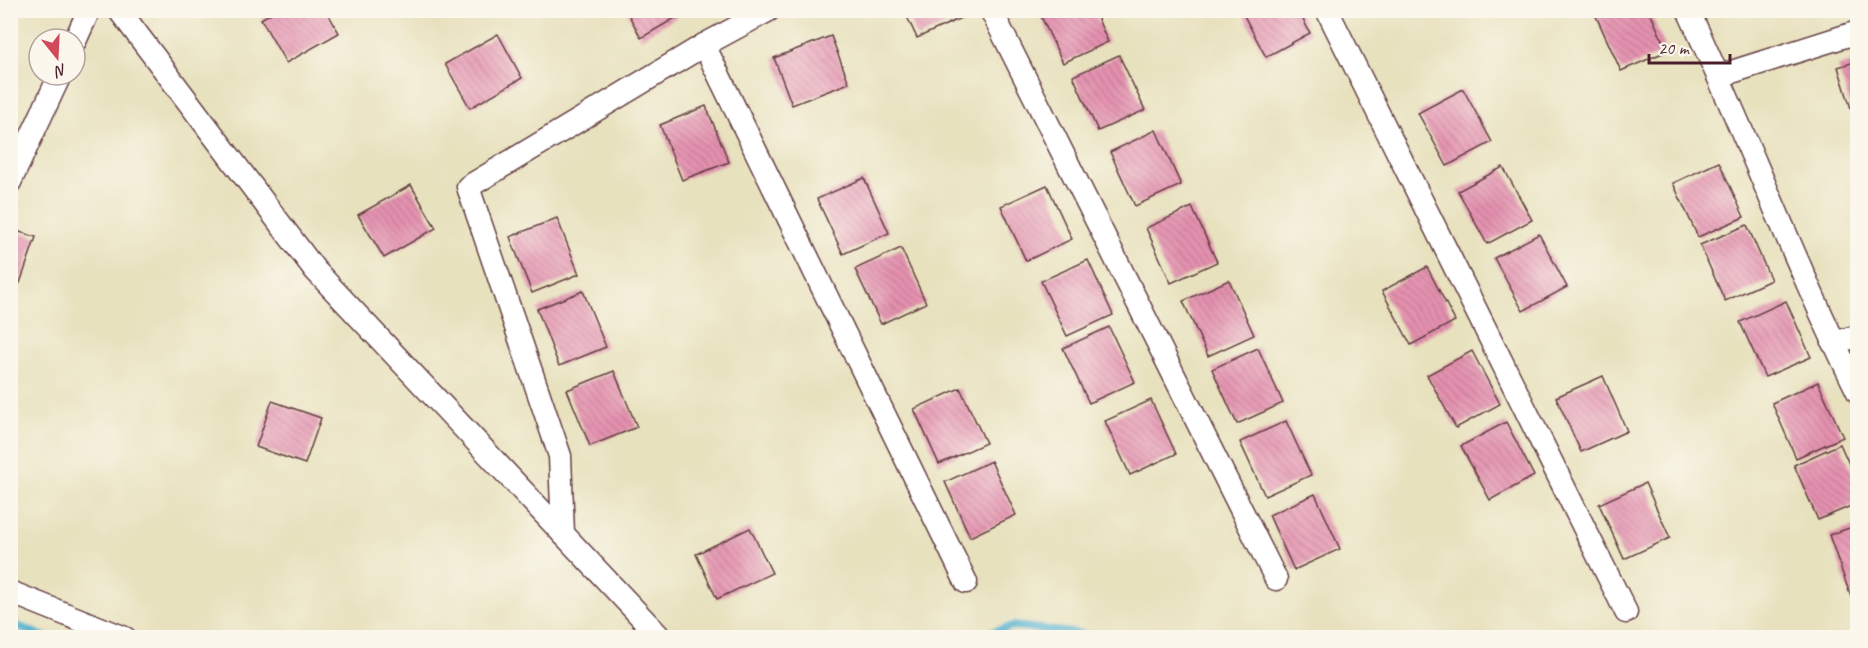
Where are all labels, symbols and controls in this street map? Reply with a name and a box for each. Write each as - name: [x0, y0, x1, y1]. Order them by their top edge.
- north arrow: [27, 27, 87, 87]
- scale bar: [1649, 27, 1730, 65]
- text: 20 m: [1658, 37, 1691, 59]
- text: N: [51, 59, 69, 82]

